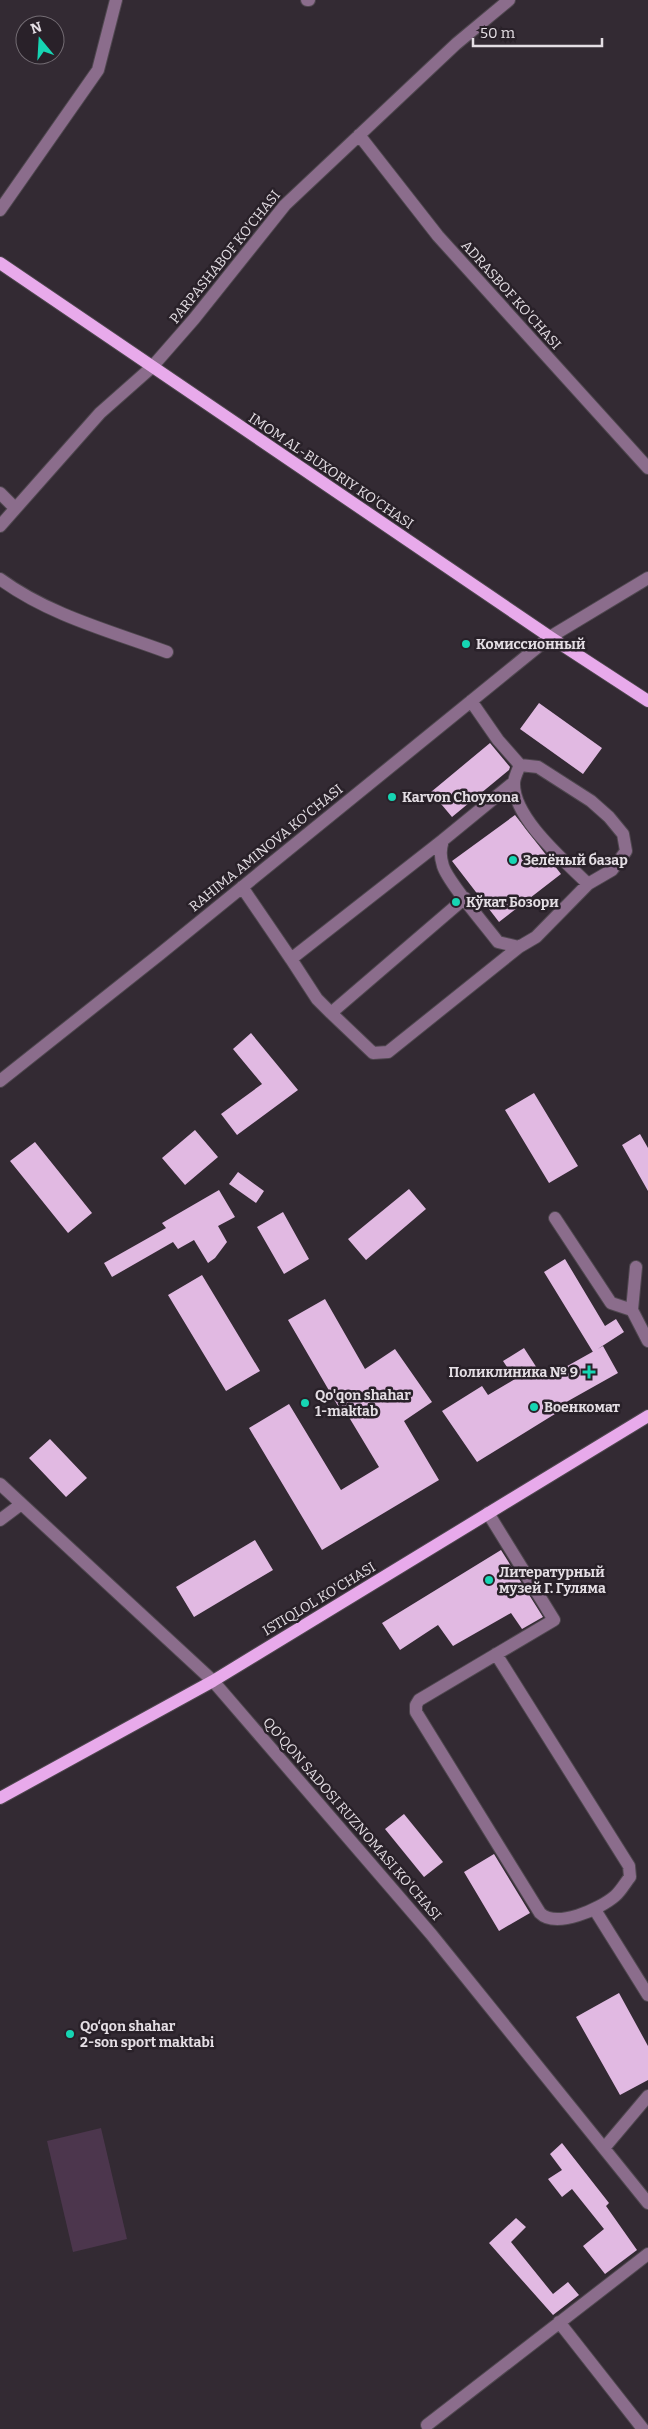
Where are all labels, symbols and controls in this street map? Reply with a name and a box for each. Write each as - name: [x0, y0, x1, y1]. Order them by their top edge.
- north arrow: [15, 15, 65, 65]
- scale bar: [473, 15, 602, 47]
- text: N: [28, 18, 44, 38]
- text: 50 m: [480, 24, 516, 42]
- street label: PARPASHABOF KO'CHASI: [166, 187, 284, 327]
- street label: ADRASBOF KO'CHASI: [458, 237, 564, 353]
- street label: IMOM AL-BUXORIY KO'CHASI: [245, 409, 417, 533]
- place label: Комиссионный: [476, 636, 586, 653]
- marker: Комиссионный: [460, 638, 472, 650]
- street label: RAHIMA AMINOVA KO'CHASI: [186, 781, 346, 915]
- place label: Karvon Choyxona: [402, 789, 519, 806]
- marker: Karvon Choyxona: [386, 791, 398, 803]
- place label: Зелёный базар: [523, 852, 628, 869]
- marker: Зелёный базар: [507, 854, 519, 866]
- place label: Кўкат Бозори: [466, 894, 559, 911]
- marker: Кўкат Бозори: [450, 896, 462, 908]
- place label: Поликлиника № 9: [449, 1364, 578, 1381]
- marker: Поликлиника № 9: [582, 1365, 596, 1379]
- place label: Qo'qon shahar 1-maktab: [315, 1387, 411, 1420]
- marker: Qo'qon shahar 1-maktab: [299, 1397, 311, 1409]
- place label: Военкомат: [544, 1399, 620, 1416]
- marker: Военкомат: [528, 1401, 540, 1413]
- street label: ISTIQLOL KO'CHASI: [259, 1559, 379, 1639]
- place label: Литературный музей Г. Гуляма: [499, 1564, 606, 1597]
- marker: Литературный музей Г. Гуляма: [483, 1574, 495, 1586]
- street label: QO'QON SADOSI RUZNOMASI KO'CHASI: [259, 1714, 445, 1924]
- place label: Qo‘qon shahar 2-son sport maktabi: [80, 2018, 215, 2051]
- marker: Qo‘qon shahar 2-son sport maktabi: [64, 2028, 76, 2040]

